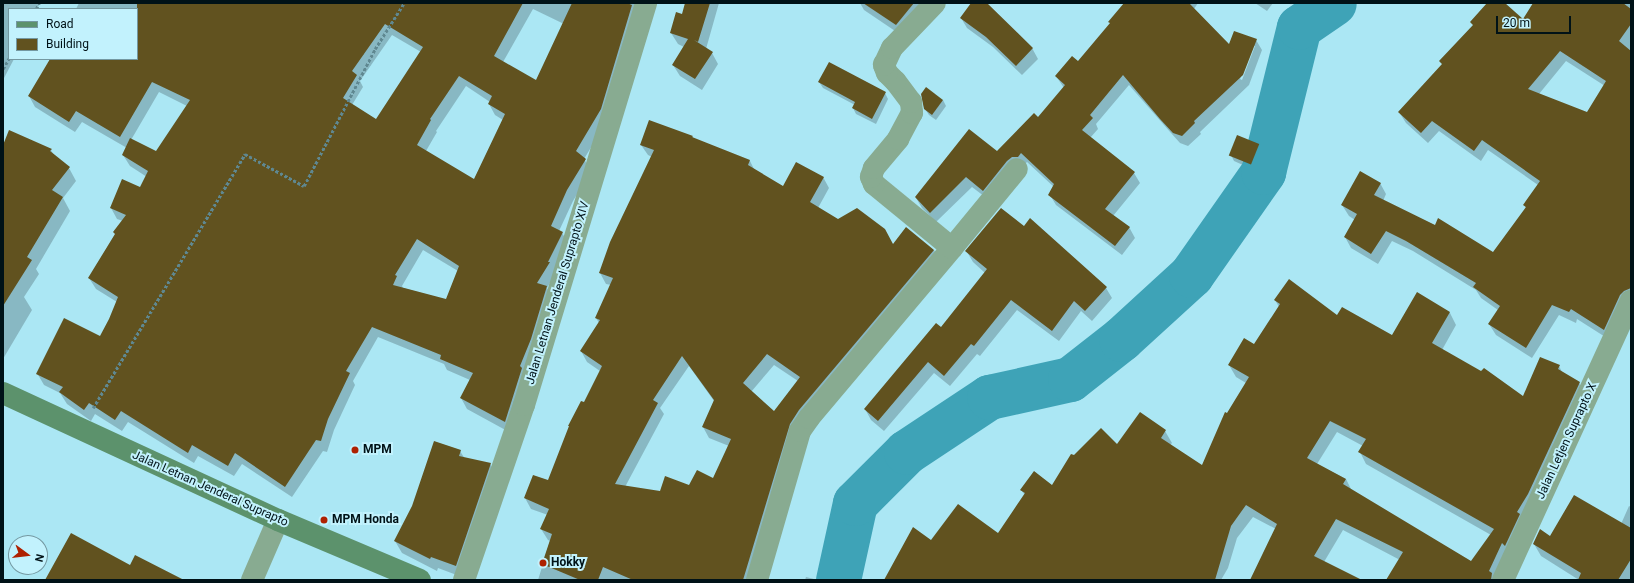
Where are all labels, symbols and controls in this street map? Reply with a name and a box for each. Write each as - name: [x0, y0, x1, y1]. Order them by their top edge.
- legend: [8, 8, 138, 60]
- scale bar: [1498, 8, 1573, 34]
- text: 20 m: [1503, 16, 1530, 30]
- text: Road: [46, 17, 74, 31]
- text: Building: [46, 37, 89, 51]
- street label: Jalan Letnan Jenderal Suprapto XIV: [523, 200, 593, 386]
- street label: Jalan Letjen Suprapto X: [1534, 381, 1600, 501]
- place label: MPM: [363, 443, 392, 457]
- marker: MPM: [350, 445, 360, 455]
- street label: Jalan Letnan Jenderal Suprapto: [130, 448, 290, 530]
- place label: MPM Honda: [332, 513, 399, 527]
- marker: MPM Honda: [319, 515, 329, 525]
- north arrow: [8, 535, 48, 575]
- text: N: [32, 553, 46, 563]
- place label: Hokky: [551, 556, 585, 570]
- marker: Hokky: [538, 558, 548, 568]

